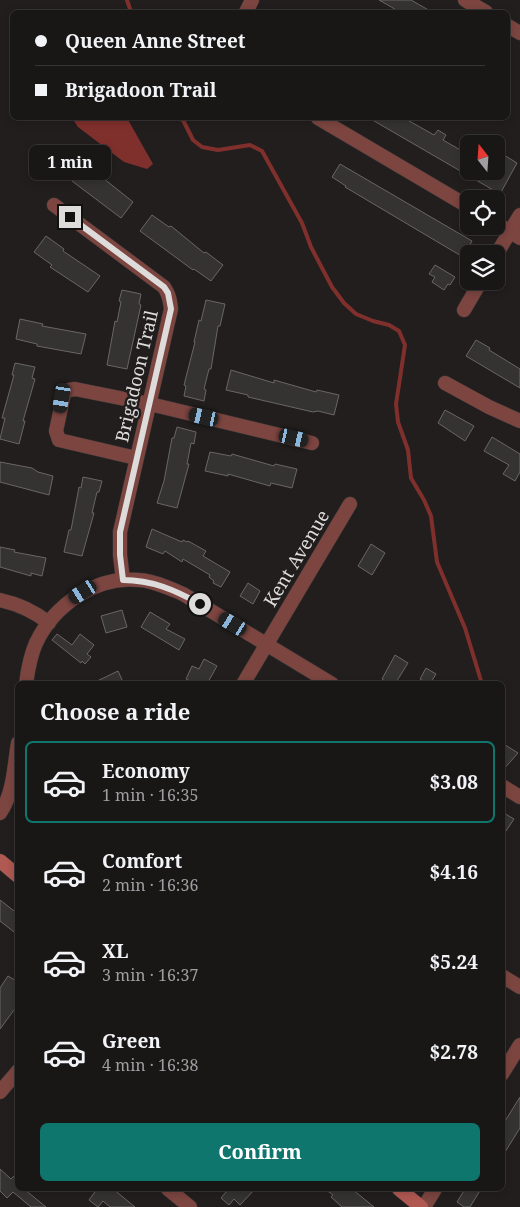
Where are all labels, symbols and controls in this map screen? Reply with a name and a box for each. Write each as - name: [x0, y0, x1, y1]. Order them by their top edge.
- text: Queen Anne Street: [65, 28, 246, 54]
- text: Brigadoon Trail: [65, 77, 216, 103]
- north arrow: [460, 135, 505, 180]
- map controls: [460, 135, 505, 290]
- callout: 1 min: [29, 144, 111, 180]
- text: 1 min: [47, 151, 93, 173]
- button: locate: [460, 190, 505, 235]
- route end: [59, 206, 81, 228]
- button: layers: [460, 245, 505, 290]
- street label: Brigadoon Trail: [109, 307, 163, 444]
- car: [52, 382, 71, 414]
- car: [187, 406, 220, 428]
- car: [277, 427, 310, 449]
- street label: Kent Avenue: [258, 505, 334, 611]
- car: [66, 578, 99, 606]
- route start: [189, 593, 211, 615]
- car: [216, 610, 249, 638]
- text: Choose a ride: [40, 696, 190, 726]
- text: Economy: [102, 758, 190, 784]
- icon: car: [42, 760, 87, 805]
- text: $3.08: [429, 769, 478, 795]
- text: 1 min · 16:35: [102, 784, 198, 806]
- text: Comfort: [102, 848, 182, 874]
- icon: car: [42, 850, 87, 895]
- text: $4.16: [429, 859, 478, 885]
- text: 2 min · 16:36: [102, 874, 198, 896]
- text: XL: [102, 938, 128, 964]
- icon: car: [42, 940, 87, 985]
- text: $5.24: [429, 949, 478, 975]
- text: 3 min · 16:37: [102, 964, 198, 986]
- text: Green: [102, 1028, 161, 1054]
- icon: car: [42, 1030, 87, 1075]
- text: $2.78: [429, 1039, 478, 1065]
- text: 4 min · 16:38: [102, 1054, 198, 1076]
- button: Confirm: [40, 1123, 480, 1181]

